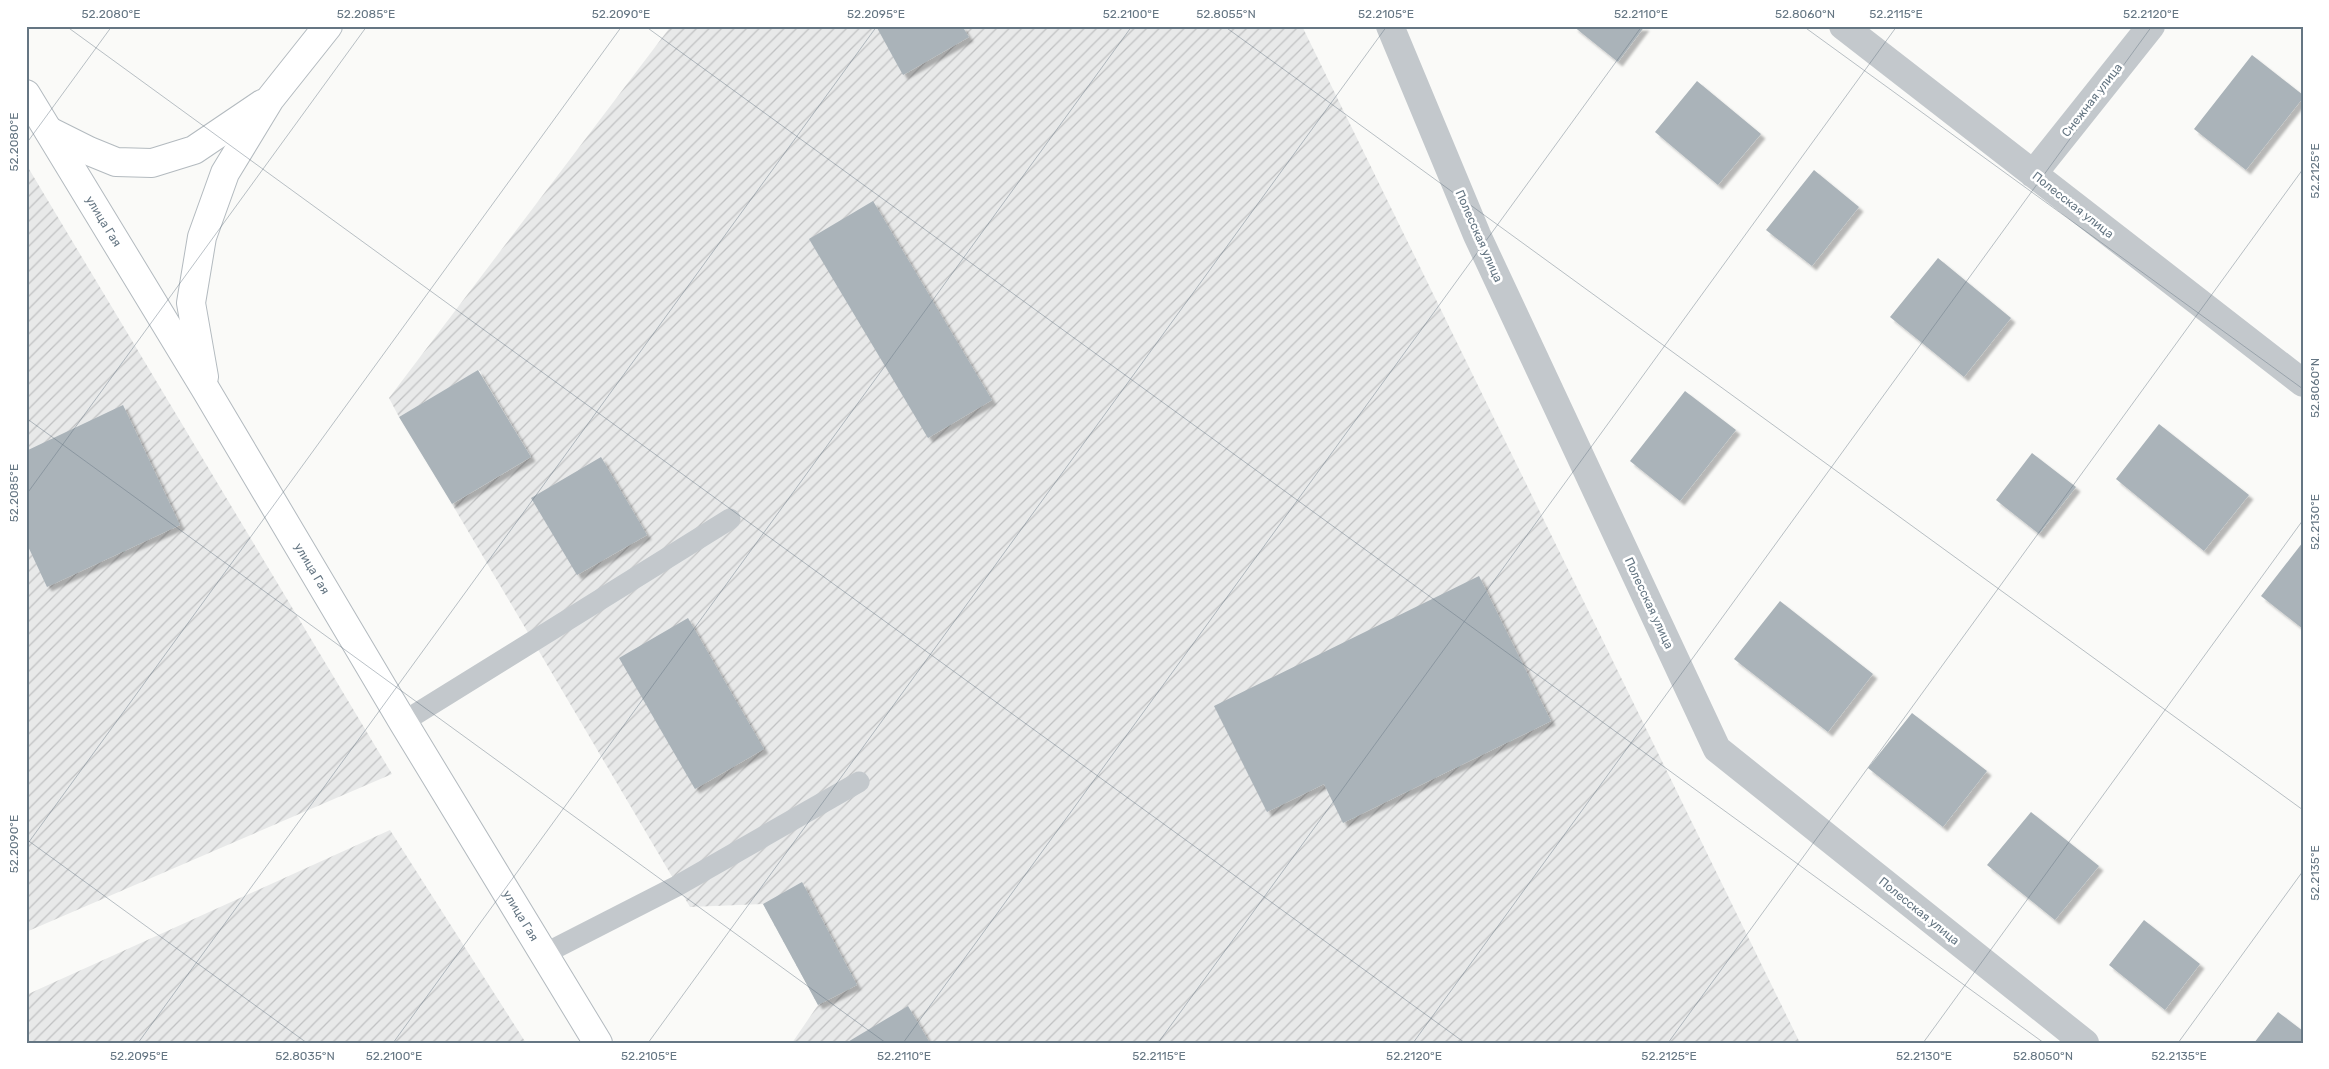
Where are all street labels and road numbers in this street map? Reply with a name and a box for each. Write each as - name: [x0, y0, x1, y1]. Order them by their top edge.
- street label: Снежная улица: [2059, 60, 2125, 140]
- street label: Полесская улица: [2030, 169, 2116, 241]
- street label: Полесская улица: [1452, 188, 1506, 284]
- street label: улица Гая: [83, 193, 124, 249]
- street label: улица Гая: [291, 540, 332, 597]
- street label: Полесская улица: [1622, 555, 1676, 651]
- street label: Полесская улица: [1876, 874, 1962, 948]
- street label: улица Гая: [500, 888, 541, 944]

